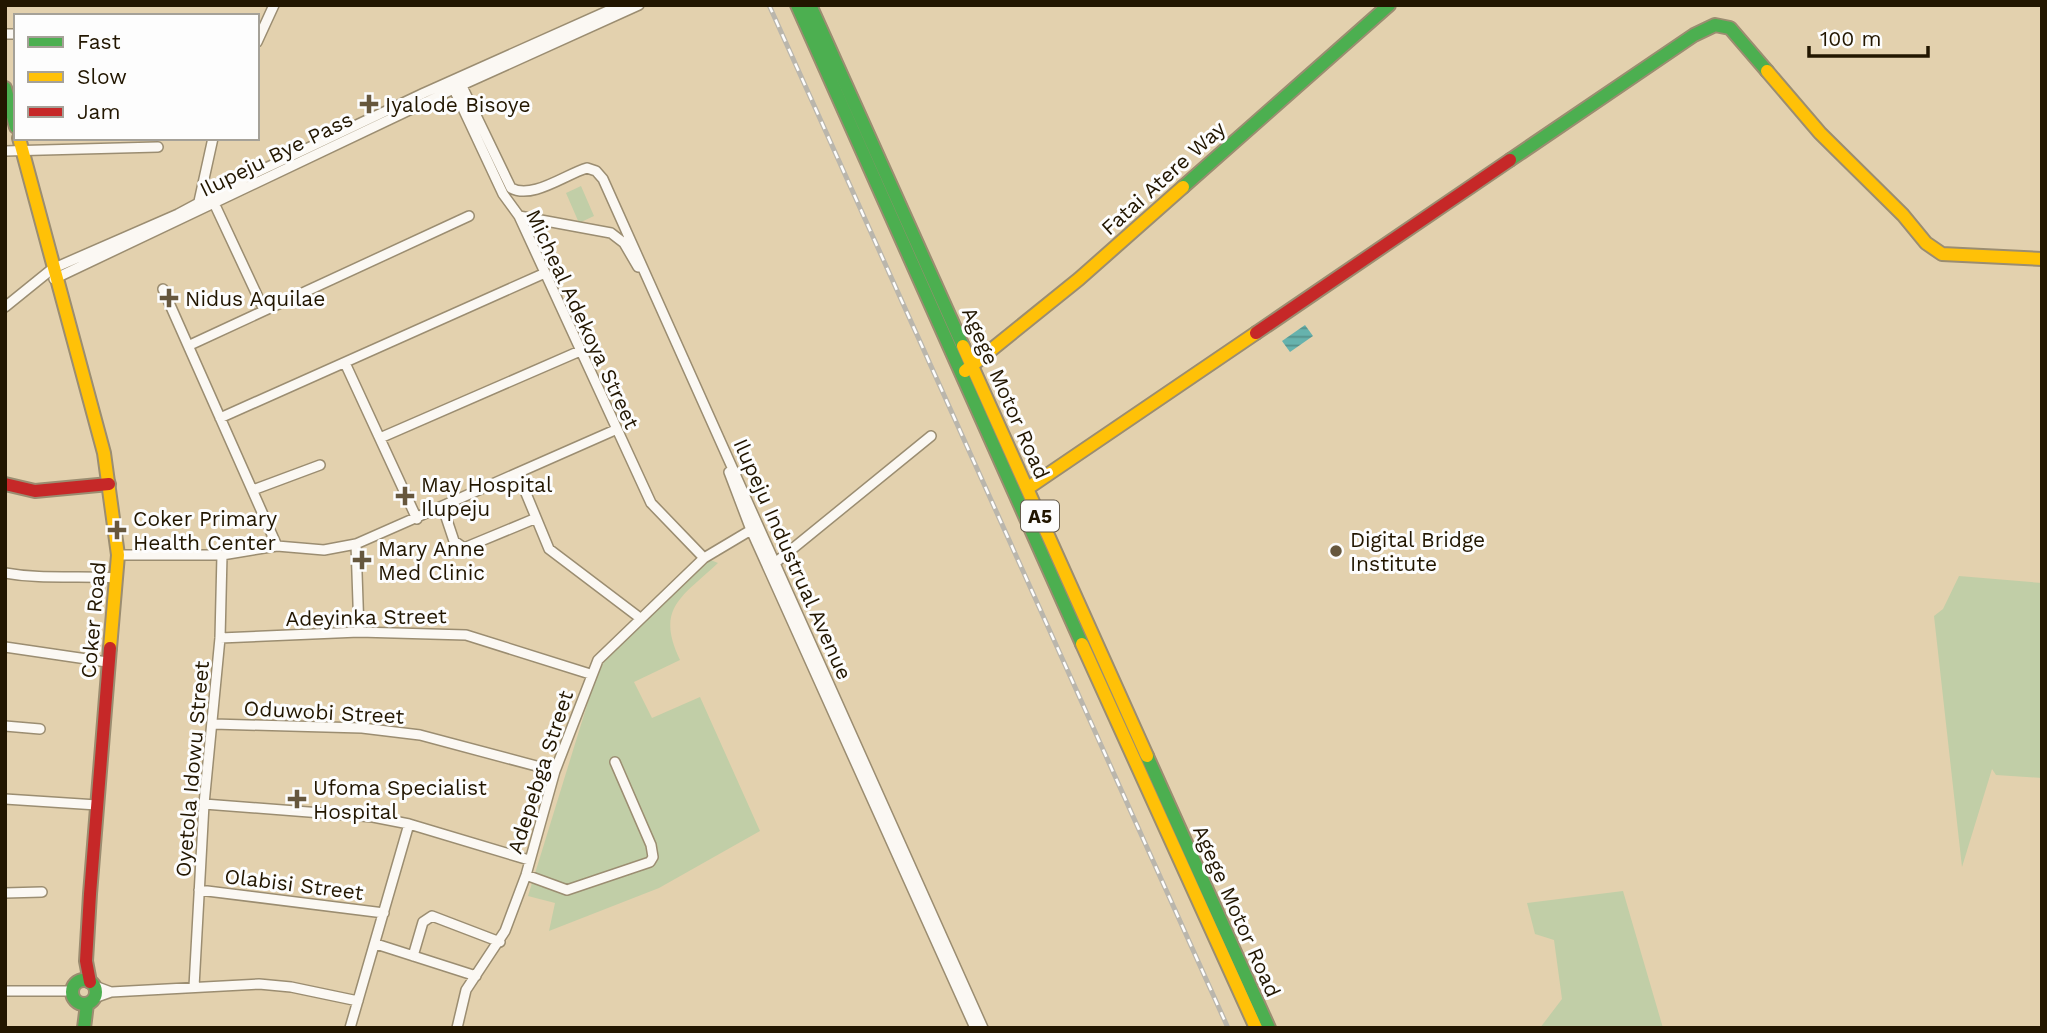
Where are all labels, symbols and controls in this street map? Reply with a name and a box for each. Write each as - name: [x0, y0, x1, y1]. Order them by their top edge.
- legend: [14, 14, 259, 140]
- scale bar: [1809, 14, 1928, 58]
- text: 100 m: [1820, 26, 1882, 51]
- text: Fast: [77, 29, 121, 54]
- text: Slow: [77, 64, 127, 89]
- place label: Iyalode Bisoye: [385, 92, 531, 117]
- marker: Iyalode Bisoye: [359, 94, 379, 114]
- text: Jam: [77, 99, 120, 124]
- street label: Ilupeju Bye Pass: [195, 106, 357, 202]
- street label: Fatai Atere Way: [1096, 116, 1230, 240]
- street label: Micheal Adekoya Street: [521, 205, 645, 433]
- place label: Nidus Aquilae: [185, 286, 325, 311]
- marker: Nidus Aquilae: [159, 288, 179, 308]
- street label: Agege Motor Road: [957, 303, 1055, 483]
- street label: Ilupeju Industrual Avenue: [728, 435, 858, 683]
- place label: May Hospital Ilupeju: [421, 472, 553, 521]
- marker: May Hospital Ilupeju: [395, 486, 415, 506]
- road number: A5: [1021, 500, 1059, 531]
- place label: Coker Primary Health Center: [133, 506, 277, 555]
- marker: Coker Primary Health Center: [107, 520, 127, 540]
- place label: Digital Bridge Institute: [1350, 527, 1485, 576]
- place label: Mary Anne Med Clinic: [378, 536, 485, 585]
- marker: Digital Bridge Institute: [1328, 543, 1344, 559]
- marker: Mary Anne Med Clinic: [352, 550, 372, 570]
- street label: Coker Road: [75, 561, 111, 679]
- street label: Adeyinka Street: [285, 603, 447, 631]
- street label: Oyetola Idowu Street: [170, 660, 214, 878]
- street label: Adepebga Street: [502, 687, 578, 857]
- street label: Oduwobi Street: [243, 695, 405, 729]
- place label: Ufoma Specialist Hospital: [313, 775, 487, 824]
- marker: Ufoma Specialist Hospital: [287, 789, 307, 809]
- street label: Agege Motor Road: [1188, 821, 1286, 1001]
- street label: Olabisi Street: [223, 863, 365, 905]

